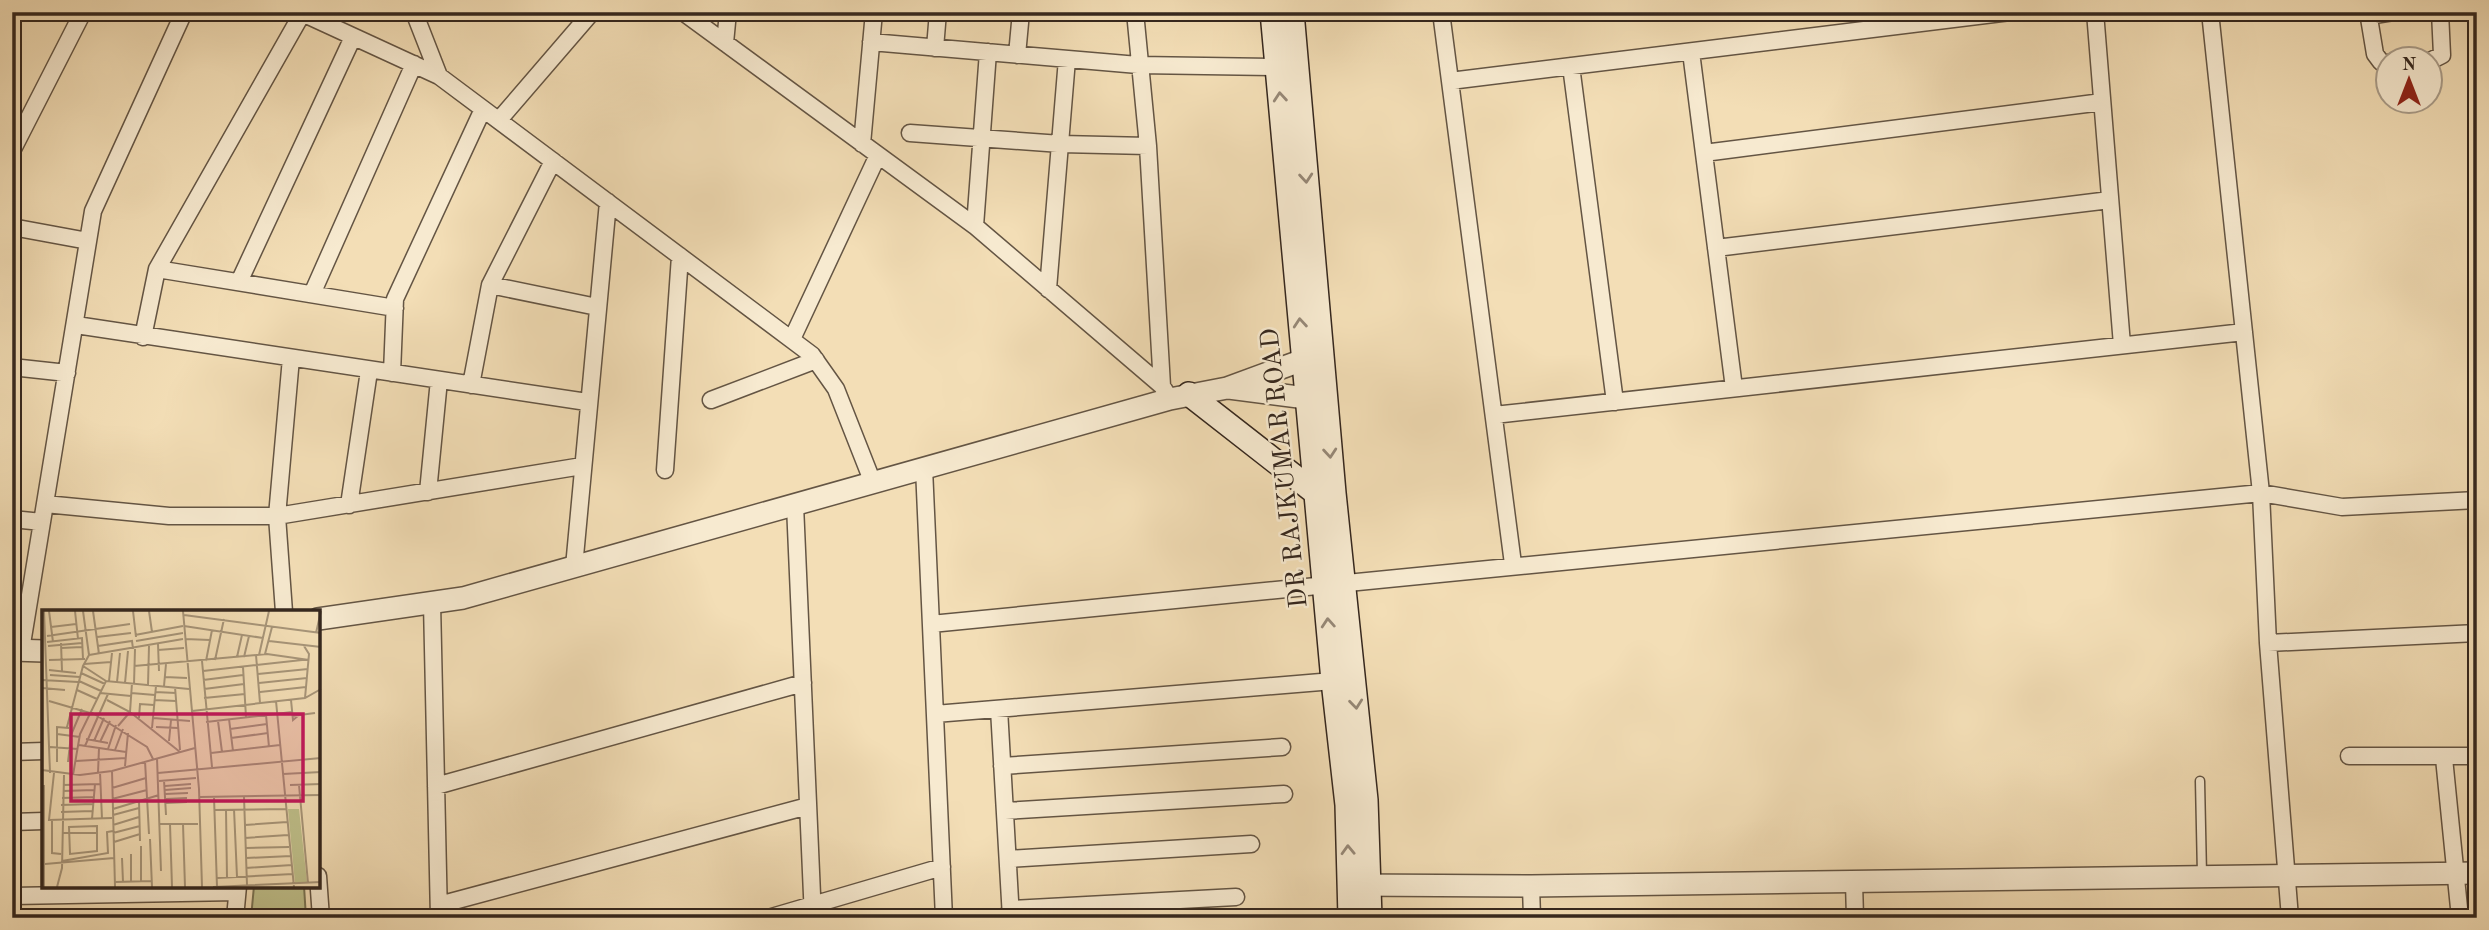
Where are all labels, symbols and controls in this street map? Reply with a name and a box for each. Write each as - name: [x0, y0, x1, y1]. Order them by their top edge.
- north arrow: [2374, 46, 2444, 116]
- text: N: [2402, 56, 2417, 75]
- one-way arrow: [1273, 91, 1288, 102]
- one-way arrow: [1299, 172, 1314, 184]
- one-way arrow: [1292, 318, 1307, 329]
- street label: DR RAJKUMAR ROAD: [1257, 327, 1313, 609]
- one-way arrow: [1323, 448, 1338, 459]
- inset map: [42, 610, 320, 888]
- one-way arrow: [1321, 617, 1336, 628]
- one-way arrow: [1348, 699, 1363, 710]
- one-way arrow: [1341, 844, 1356, 855]

